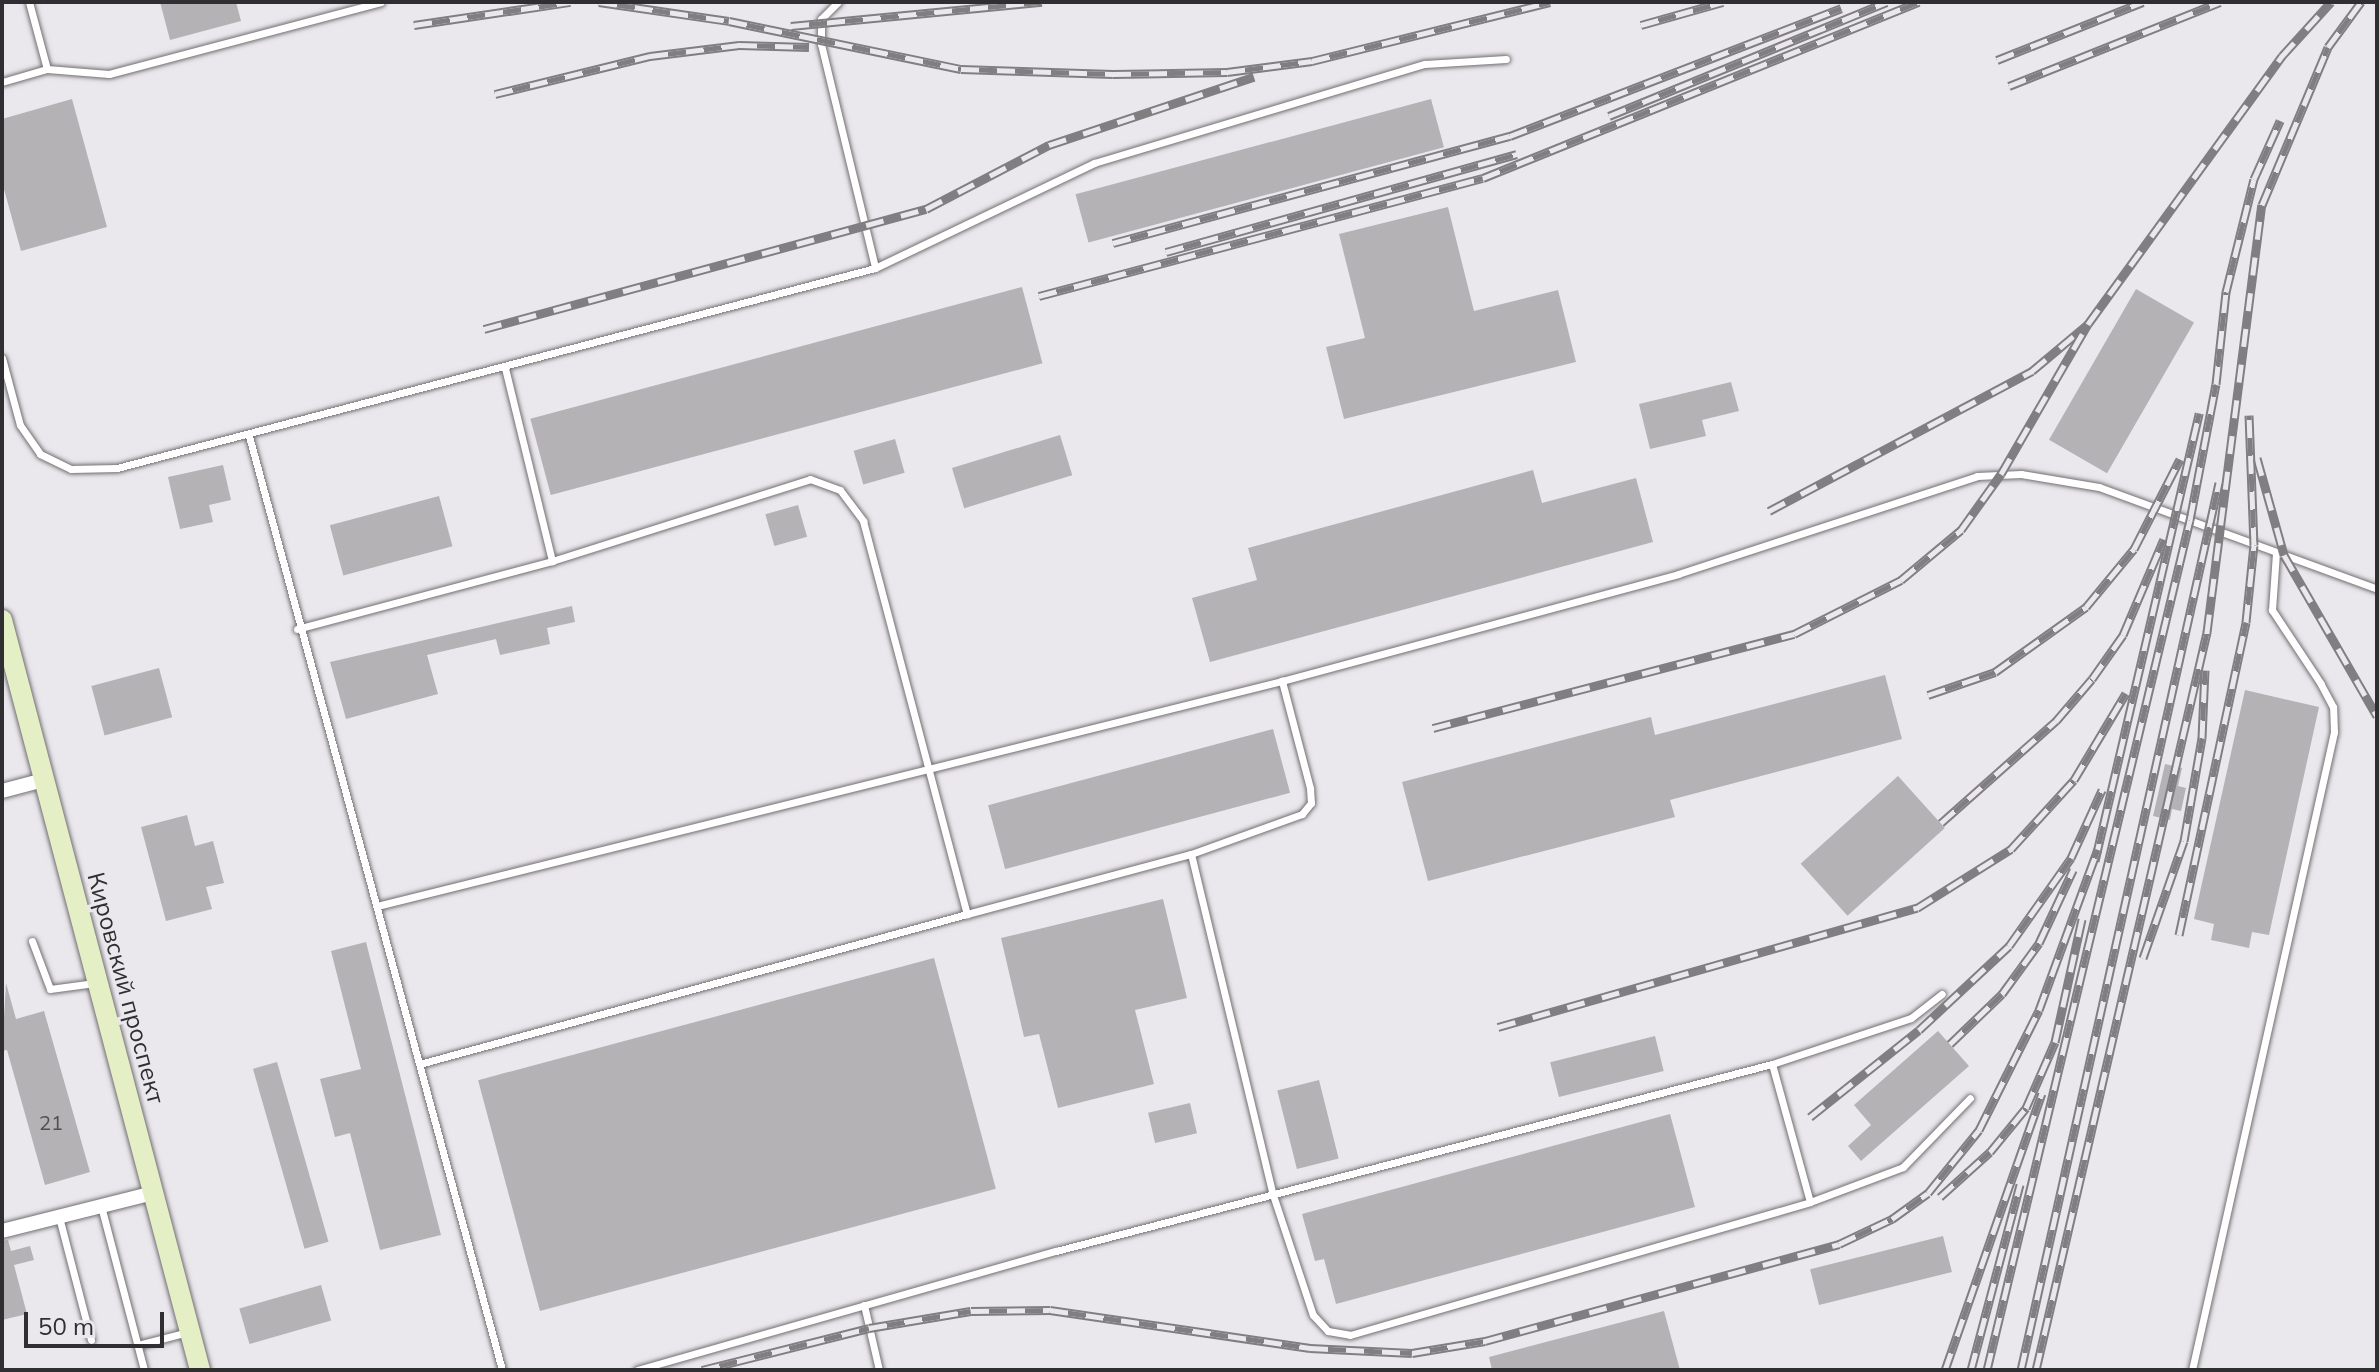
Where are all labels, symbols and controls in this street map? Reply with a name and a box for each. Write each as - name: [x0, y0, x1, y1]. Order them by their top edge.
- street label: Кировский проспект: [81, 869, 171, 1107]
- house number: 21: [39, 1110, 63, 1134]
- scale bar: [28, 1296, 168, 1346]
- text: 50 m: [38, 1311, 94, 1341]

